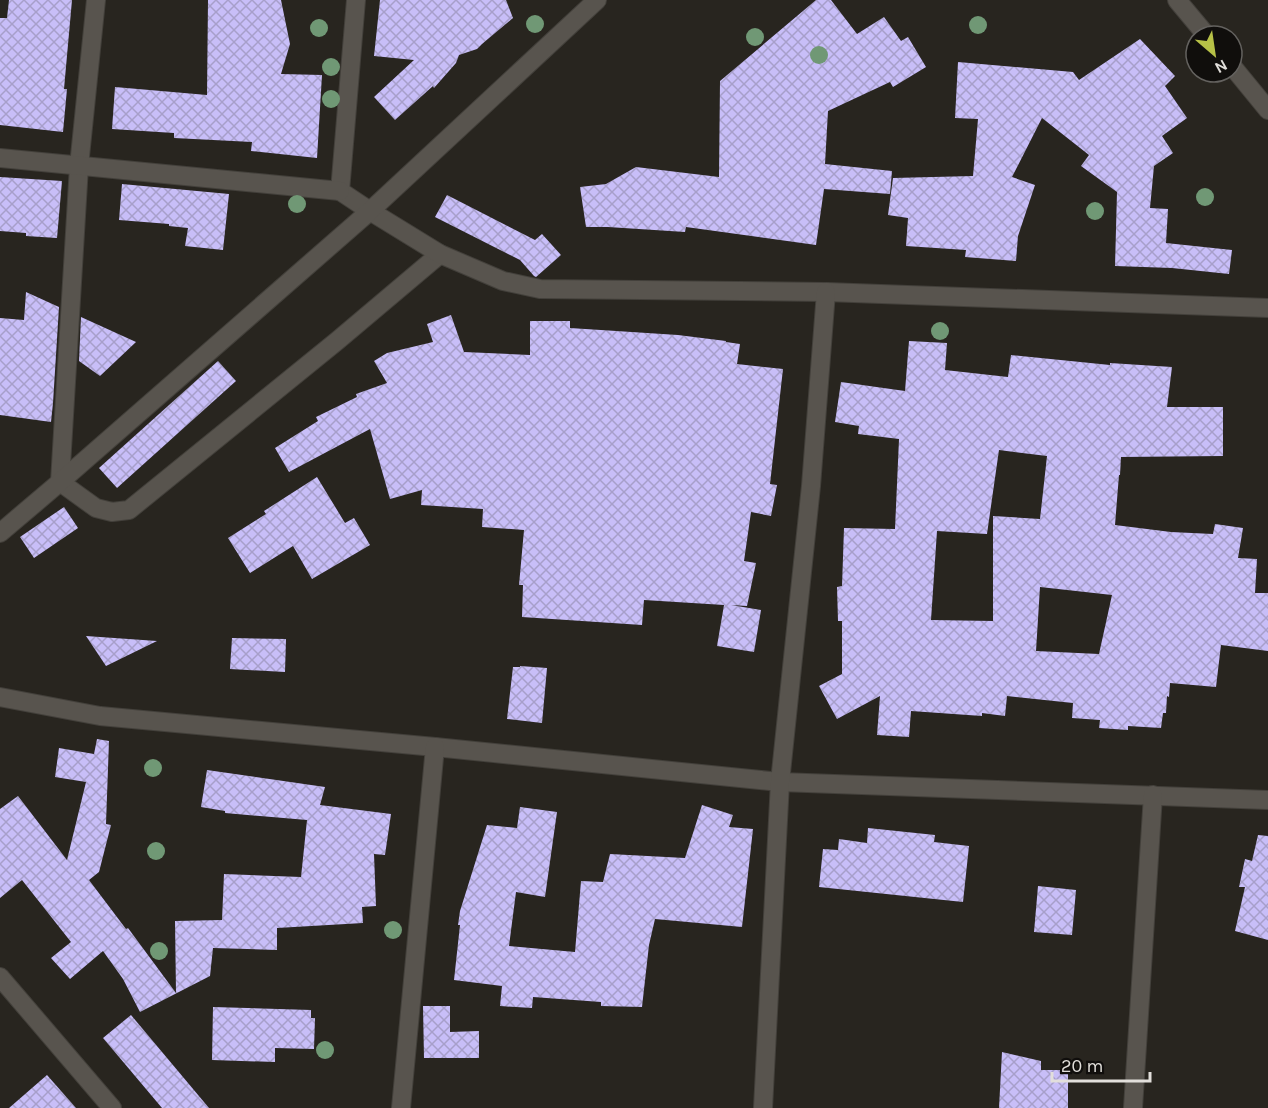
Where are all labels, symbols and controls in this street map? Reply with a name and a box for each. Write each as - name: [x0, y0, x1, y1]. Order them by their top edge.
- north arrow: [1184, 24, 1244, 84]
- text: N: [1211, 56, 1231, 78]
- scale bar: [1052, 1045, 1150, 1083]
- text: 20 m: [1061, 1055, 1103, 1077]

